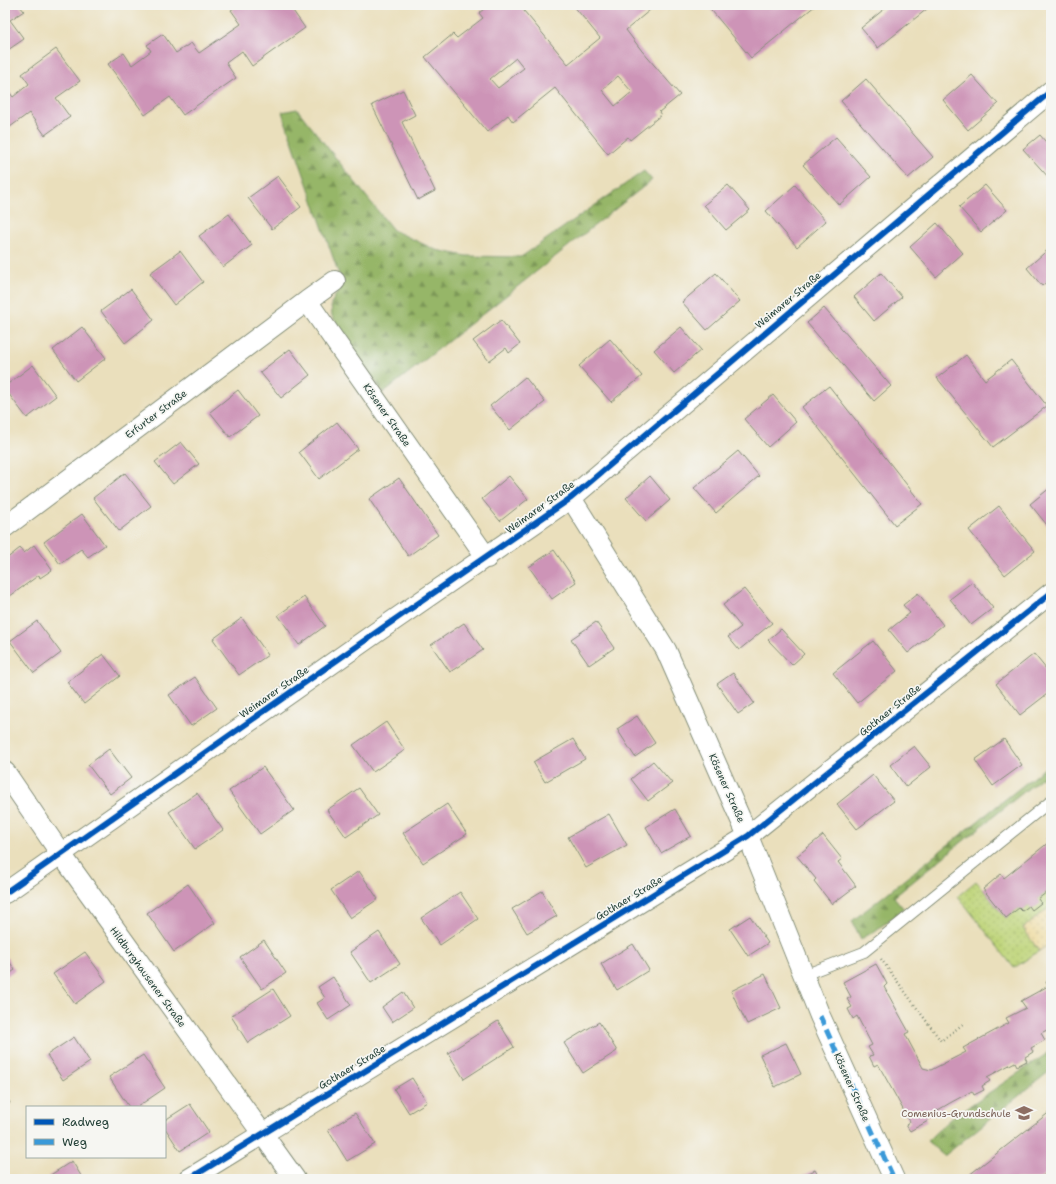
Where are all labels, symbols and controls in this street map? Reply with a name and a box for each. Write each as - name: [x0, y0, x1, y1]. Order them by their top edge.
- street label: Weimarer Straße: [752, 268, 824, 331]
- street label: Kösener Straße: [360, 381, 414, 449]
- street label: Erfurter Straße: [123, 386, 190, 441]
- street label: Weimarer Straße: [503, 477, 577, 536]
- street label: Weimarer Straße: [237, 663, 312, 721]
- street label: Gothaer Straße: [856, 681, 924, 739]
- street label: Kösener Straße: [706, 751, 748, 825]
- street label: Gothaer Straße: [593, 873, 665, 923]
- street label: Hildburghausener Straße: [107, 924, 189, 1030]
- street label: Gothaer Straße: [316, 1042, 388, 1092]
- street label: Kösener Straße: [831, 1050, 873, 1124]
- school or university icon: Comenius-Grundschule: [1014, 1103, 1034, 1123]
- legend: [26, 1106, 166, 1158]
- place label: Comenius-Grundschule: [901, 1107, 1011, 1120]
- text: Radweg: [62, 1114, 109, 1130]
- text: Weg: [62, 1134, 87, 1150]

